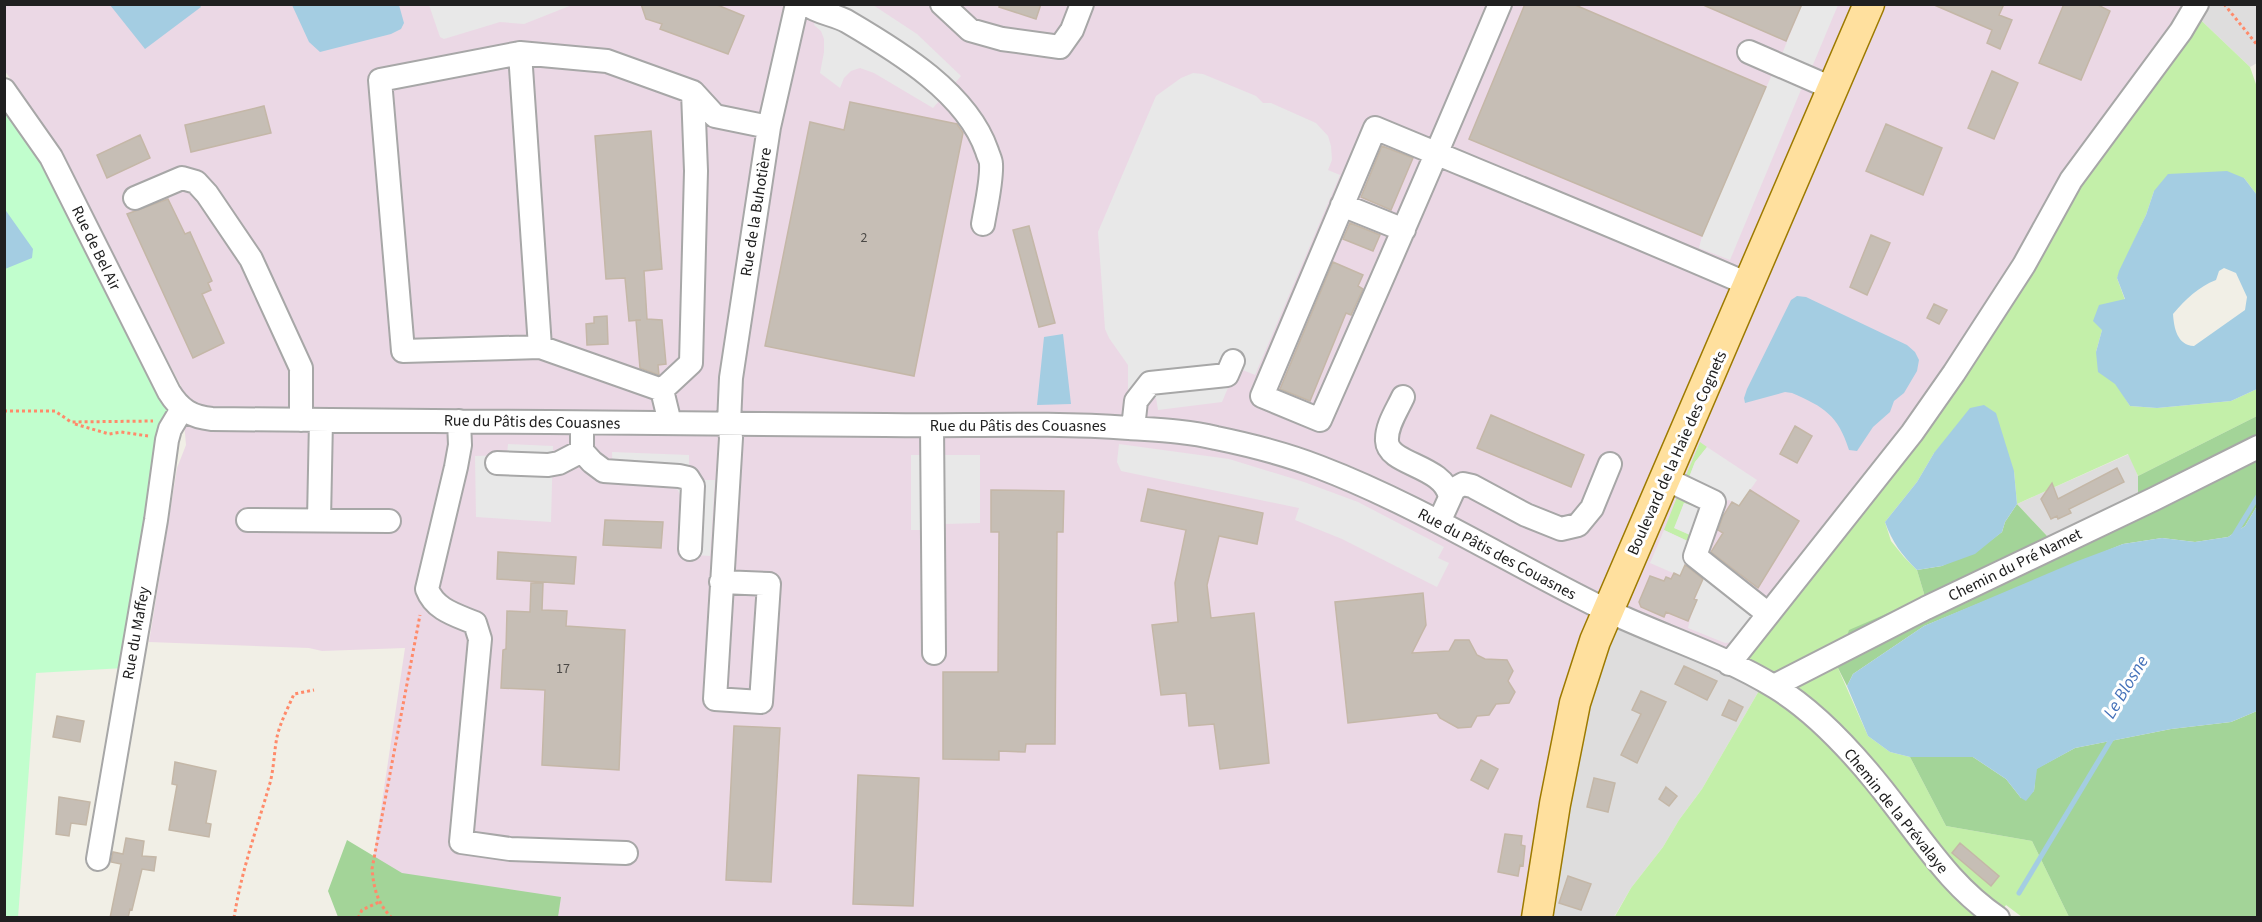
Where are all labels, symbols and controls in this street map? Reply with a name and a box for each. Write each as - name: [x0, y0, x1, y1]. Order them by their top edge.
- street label: Rue de la Buhotière: [735, 146, 777, 278]
- street label: Rue de Bel Air: [66, 202, 126, 294]
- house number: 2: [861, 228, 868, 248]
- street label: Boulevard de la Haie des Cognets: [1622, 347, 1732, 559]
- street label: Rue du Pâtis des Couasnes: [444, 409, 621, 435]
- street label: Rue du Pâtis des Couasnes: [930, 415, 1107, 437]
- street label: Rue du Pâtis des Couasnes: [1414, 503, 1580, 605]
- street label: Chemin du Pré Namet: [1944, 523, 2086, 607]
- street label: Rue du Maffey: [117, 584, 155, 681]
- water label: Le Blosne: [2097, 650, 2155, 723]
- house number: 17: [556, 659, 570, 679]
- street label: Chemin de la Prévalaye: [1839, 744, 1954, 878]

